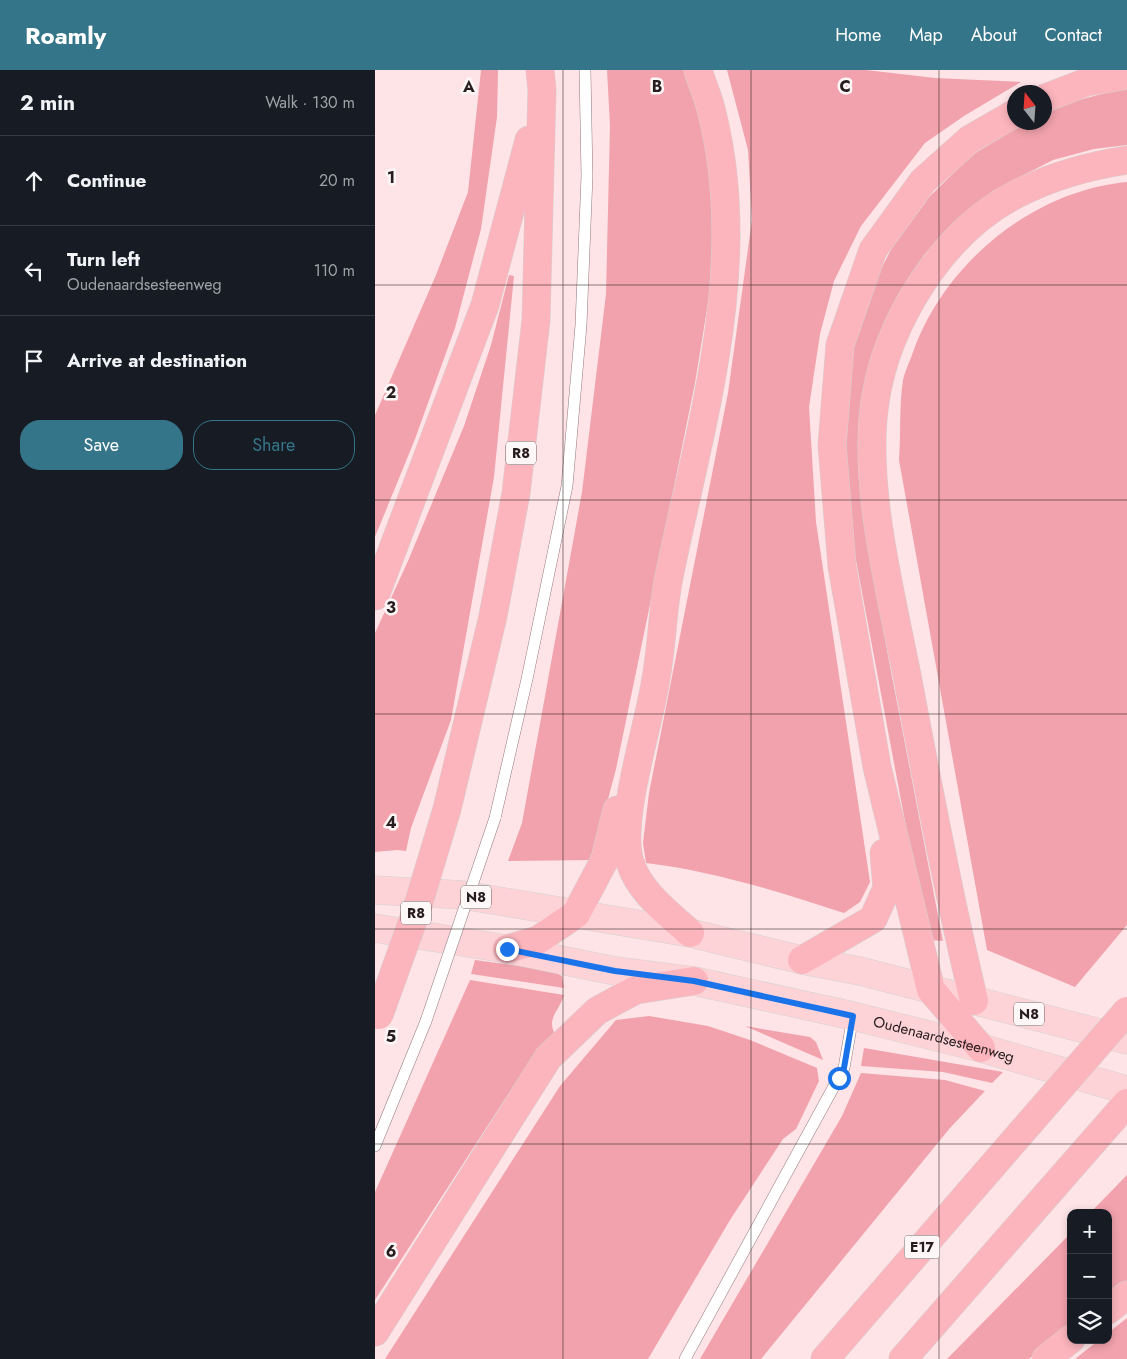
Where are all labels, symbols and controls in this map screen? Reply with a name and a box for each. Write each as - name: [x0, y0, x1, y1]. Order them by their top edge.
- text: Roamly: [25, 18, 106, 53]
- text: Home: [835, 22, 881, 48]
- text: Map: [909, 22, 943, 48]
- text: About: [971, 22, 1016, 48]
- text: Contact: [1044, 22, 1102, 48]
- text: A: [462, 75, 475, 98]
- text: B: [652, 75, 662, 98]
- text: C: [839, 75, 851, 98]
- north arrow: [1007, 85, 1052, 130]
- text: 2 min: [20, 88, 75, 118]
- text: Walk · 130 m: [265, 91, 355, 114]
- text: 1: [387, 166, 395, 189]
- icon: ahead: [20, 167, 48, 195]
- text: Continue: [67, 167, 146, 194]
- text: 20 m: [319, 169, 355, 192]
- text: Turn left: [67, 246, 140, 273]
- icon: left: [20, 257, 48, 285]
- text: 110 m: [314, 259, 355, 282]
- text: Oudenaardsesteenweg: [67, 273, 222, 296]
- icon: arrive: [20, 347, 48, 375]
- text: Arrive at destination: [67, 347, 247, 374]
- text: 2: [386, 381, 396, 404]
- button: Save: [20, 420, 183, 470]
- button: Share: [193, 420, 355, 470]
- road number: R8: [506, 442, 536, 464]
- text: 3: [386, 596, 396, 619]
- text: 4: [385, 811, 397, 834]
- road number: N8: [461, 886, 491, 909]
- road number: R8: [401, 901, 431, 924]
- route end: [496, 938, 519, 961]
- road number: N8: [1014, 1002, 1044, 1026]
- street label: Oudenaardsesteenweg: [871, 1010, 1017, 1068]
- text: 5: [386, 1025, 396, 1048]
- route start: [828, 1067, 851, 1090]
- map controls: [1067, 1209, 1112, 1344]
- button: +: [1067, 1209, 1112, 1254]
- road number: E17: [905, 1236, 939, 1258]
- text: 6: [386, 1240, 396, 1263]
- button: −: [1067, 1254, 1112, 1299]
- button: layers: [1067, 1299, 1112, 1344]

